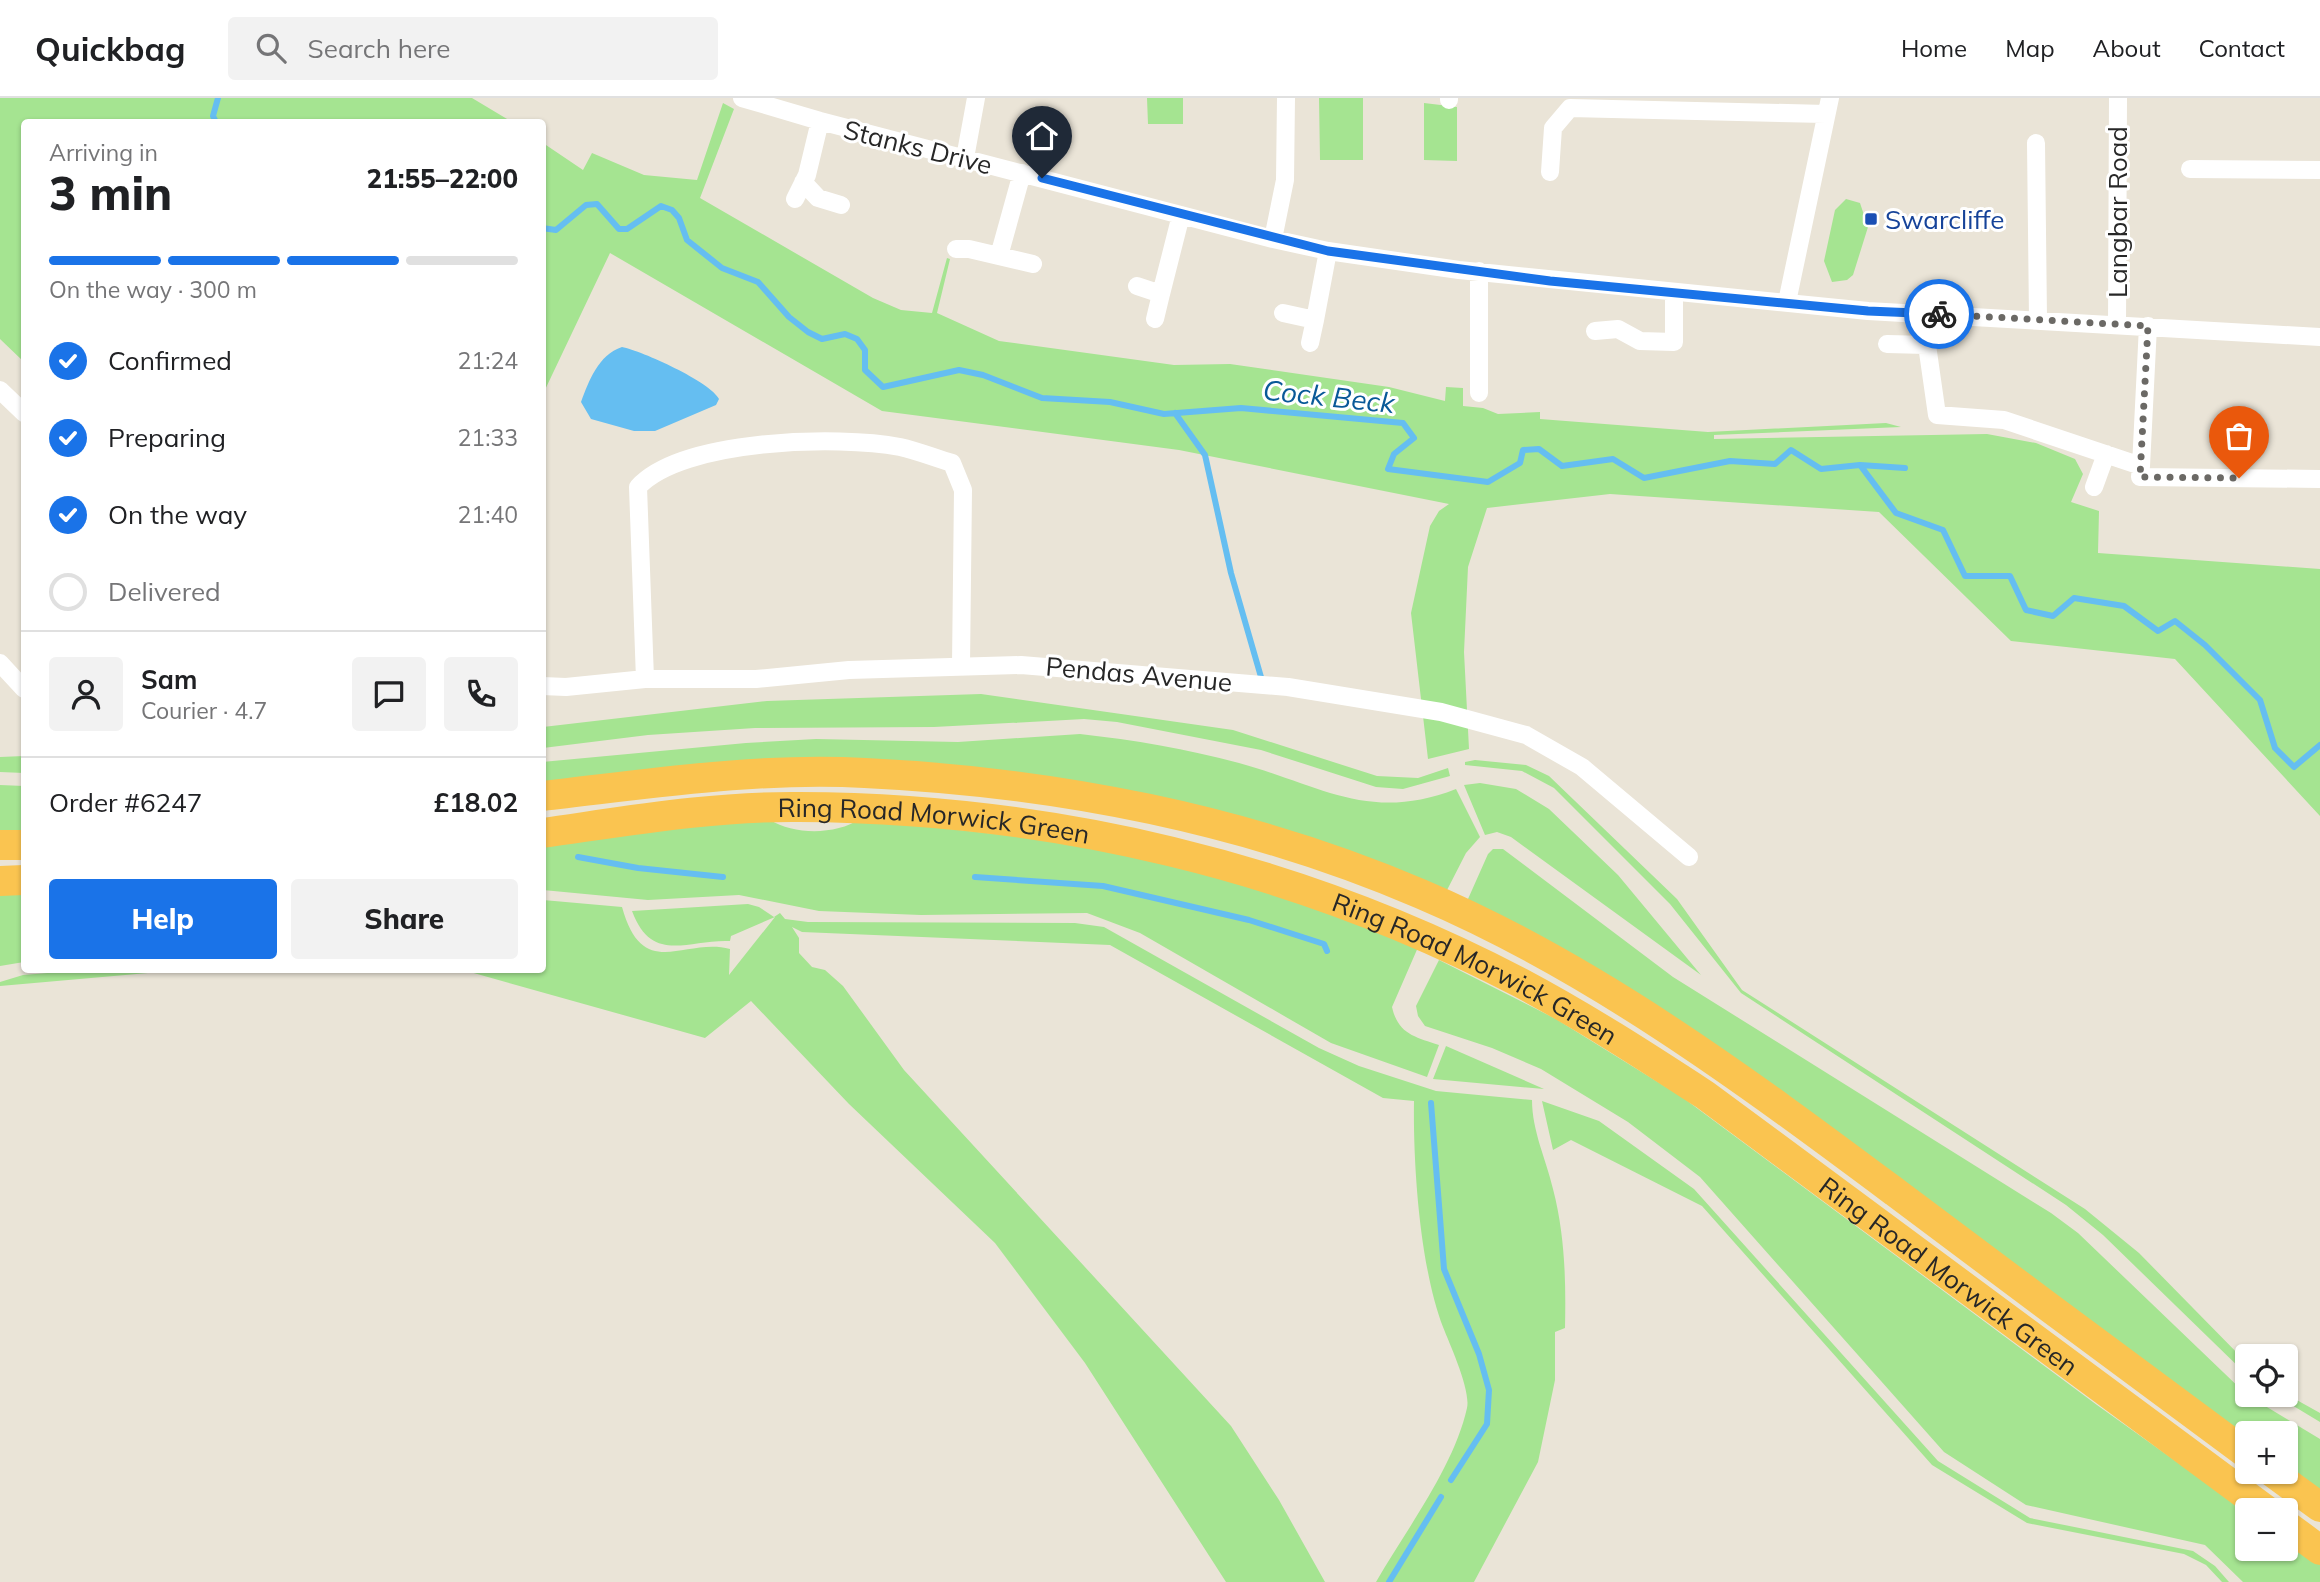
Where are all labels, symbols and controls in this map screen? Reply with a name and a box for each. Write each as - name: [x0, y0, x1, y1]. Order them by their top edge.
- search box: [228, 17, 718, 80]
- text: Quickbag: [35, 28, 186, 69]
- icon: search: [252, 29, 290, 67]
- text: Search here: [308, 32, 450, 65]
- text: Home: [1901, 33, 1967, 63]
- text: Map: [2005, 33, 2055, 63]
- text: About: [2093, 33, 2161, 63]
- text: Contact: [2199, 33, 2285, 63]
- pin: [1012, 106, 1072, 178]
- street label: Stanks Drive: [840, 113, 996, 181]
- icon: home: [1023, 117, 1061, 155]
- street label: Langbar Road: [2101, 126, 2134, 298]
- text: Arriving in: [49, 138, 158, 167]
- text: 21:55–22:00: [367, 162, 518, 195]
- text: 3 min: [49, 164, 172, 222]
- place label: Swarcliffe: [1885, 203, 2004, 236]
- marker: Swarcliffe: [1863, 211, 1879, 227]
- text: On the way · 300 m: [49, 275, 257, 304]
- courier: [1904, 279, 1974, 349]
- icon: bike: [1920, 295, 1958, 333]
- icon: check: [49, 342, 87, 380]
- text: Confirmed: [108, 344, 232, 377]
- text: 21:24: [458, 346, 518, 375]
- water label: Cock Beck: [1261, 372, 1398, 420]
- pin: [2209, 406, 2269, 478]
- icon: bag: [2220, 417, 2258, 455]
- icon: check: [49, 419, 87, 457]
- text: Preparing: [108, 421, 226, 454]
- text: 21:33: [458, 423, 518, 452]
- icon: check: [49, 496, 87, 534]
- text: On the way: [108, 498, 247, 531]
- text: 21:40: [458, 500, 518, 529]
- text: Delivered: [108, 575, 221, 608]
- street label: Pendas Avenue: [1044, 649, 1234, 699]
- button: person: [49, 657, 123, 731]
- button: chat: [352, 657, 426, 731]
- button: phone: [444, 657, 518, 731]
- text: Sam: [141, 663, 197, 696]
- text: Courier · 4.7: [141, 696, 267, 725]
- text: Order #6247: [49, 786, 202, 819]
- text: £18.02: [434, 786, 518, 819]
- street label: Ring Road Morwick Green: [777, 790, 1093, 850]
- button: Help: [49, 879, 277, 959]
- button: Share: [291, 879, 518, 959]
- street label: Ring Road Morwick Green: [1328, 885, 1624, 1052]
- street label: Ring Road Morwick Green: [1813, 1169, 2085, 1382]
- map controls: [2235, 1344, 2298, 1561]
- button: locate: [2235, 1344, 2298, 1407]
- button: +: [2235, 1421, 2298, 1484]
- button: −: [2235, 1498, 2298, 1561]

